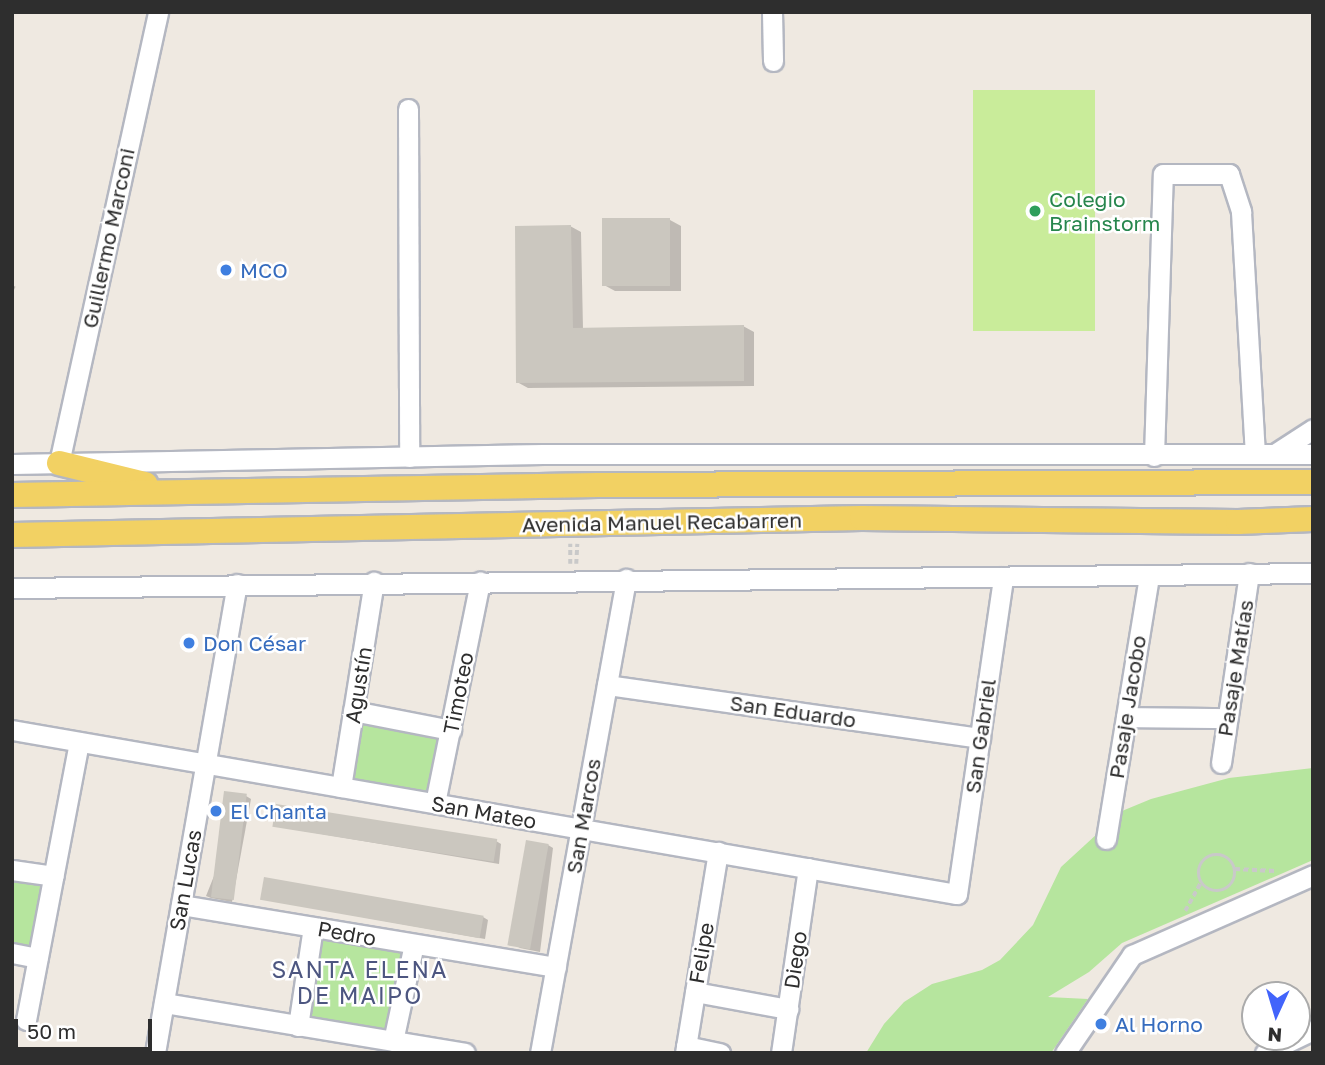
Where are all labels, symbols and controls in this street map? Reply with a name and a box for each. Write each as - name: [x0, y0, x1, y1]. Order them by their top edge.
- street label: Guillermo Marconi: [77, 146, 139, 330]
- place label: Colegio Brainstorm: [1049, 186, 1160, 236]
- marker: Colegio Brainstorm: [1027, 203, 1043, 219]
- place label: MCO: [240, 257, 288, 283]
- marker: MCO: [218, 262, 234, 278]
- street label: Avenida Manuel Recabarren: [522, 507, 802, 537]
- street label: Pasaje Matías: [1212, 598, 1258, 738]
- place label: Don César: [203, 630, 306, 656]
- street label: Pasaje Jacobo: [1103, 634, 1151, 780]
- marker: Don César: [181, 635, 197, 651]
- street label: Agustín: [339, 645, 377, 725]
- street label: Timoteo: [438, 650, 478, 736]
- street label: San Gabriel: [959, 677, 1001, 795]
- street label: San Eduardo: [728, 690, 858, 732]
- street label: San Marcos: [560, 756, 606, 876]
- street label: San Mateo: [429, 790, 539, 834]
- place label: El Chanta: [230, 798, 327, 824]
- marker: El Chanta: [208, 803, 224, 819]
- street label: San Lucas: [164, 828, 206, 932]
- street label: Pedro: [316, 915, 378, 951]
- street label: Felipe: [683, 920, 719, 986]
- street label: Diego: [778, 930, 812, 990]
- district label: SANTA ELENA DE MAIPO: [273, 955, 447, 1009]
- north arrow: [1241, 981, 1311, 1051]
- scale bar: [18, 1006, 156, 1050]
- place label: Al Horno: [1115, 1011, 1203, 1037]
- marker: Al Horno: [1093, 1016, 1109, 1032]
- text: 50 m: [27, 1018, 76, 1044]
- text: N: [1267, 1023, 1283, 1047]

